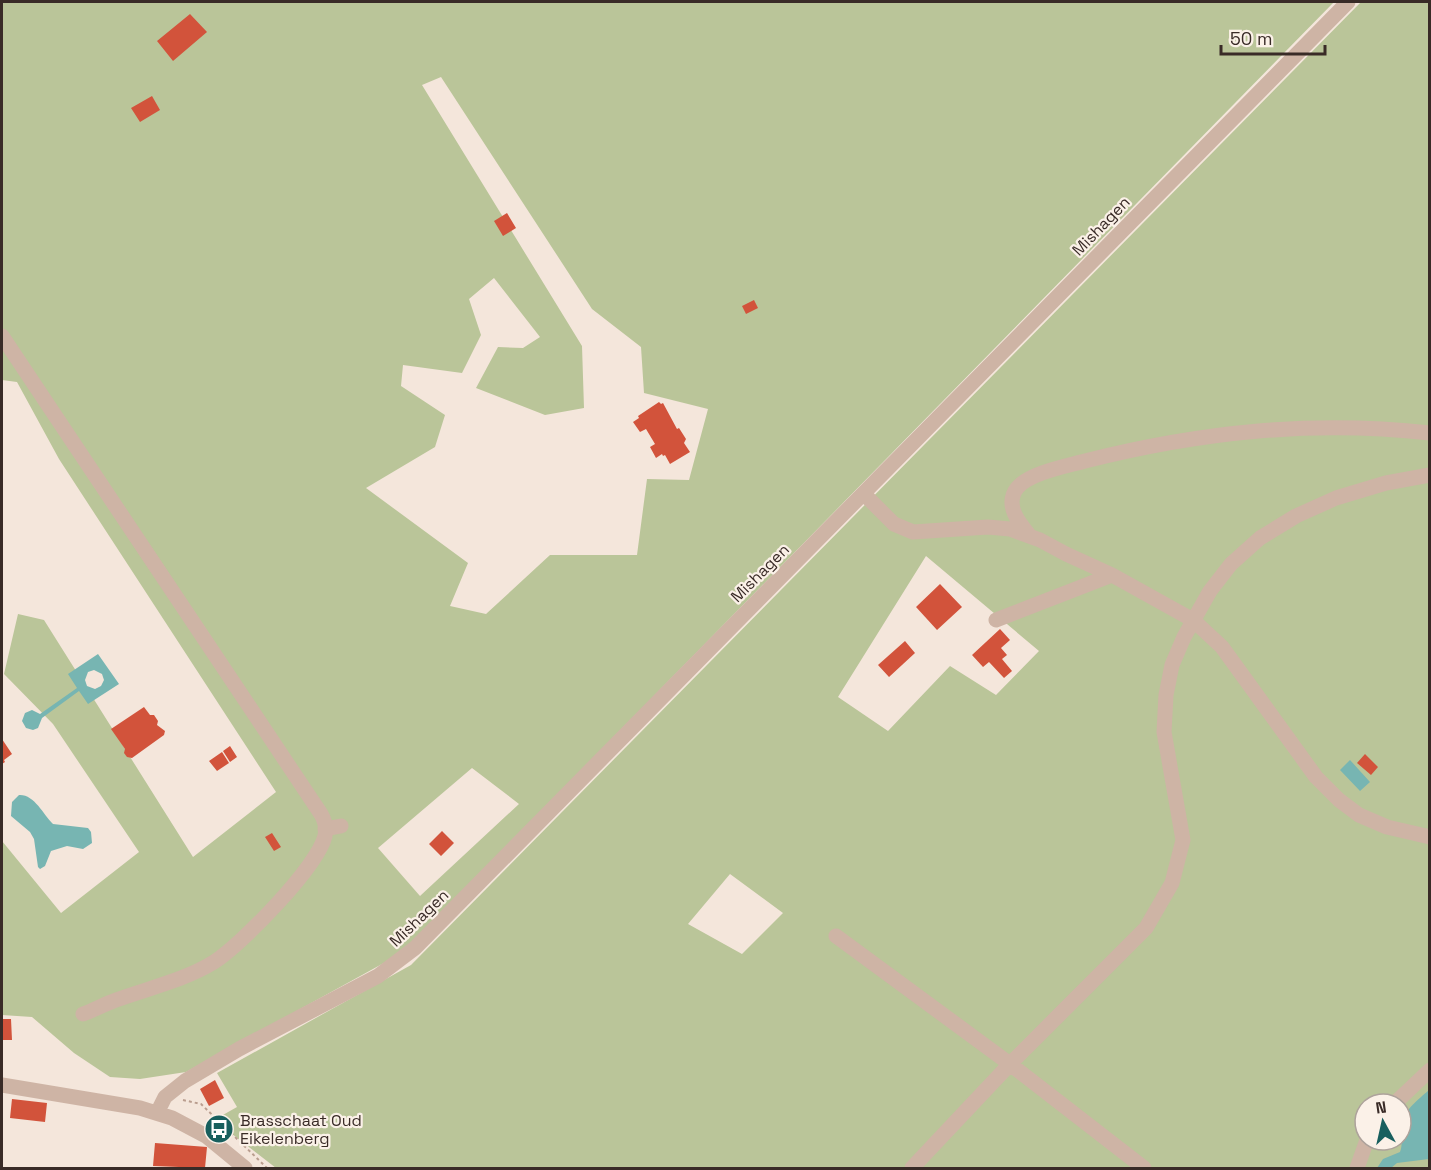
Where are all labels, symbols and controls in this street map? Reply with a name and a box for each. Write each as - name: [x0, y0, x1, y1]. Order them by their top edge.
- scale bar: [1221, 18, 1324, 56]
- text: 50 m: [1230, 27, 1272, 50]
- street label: Mishagen: [1068, 192, 1134, 260]
- street label: Mishagen: [726, 539, 794, 607]
- street label: Mishagen: [385, 885, 453, 951]
- north arrow: [1353, 1092, 1413, 1152]
- text: N: [1374, 1096, 1388, 1119]
- place label: Brasschaat Oud Eikelenberg: [240, 1110, 362, 1149]
- bus stop icon: Brasschaat Oud Eikelenberg: [203, 1113, 235, 1145]

